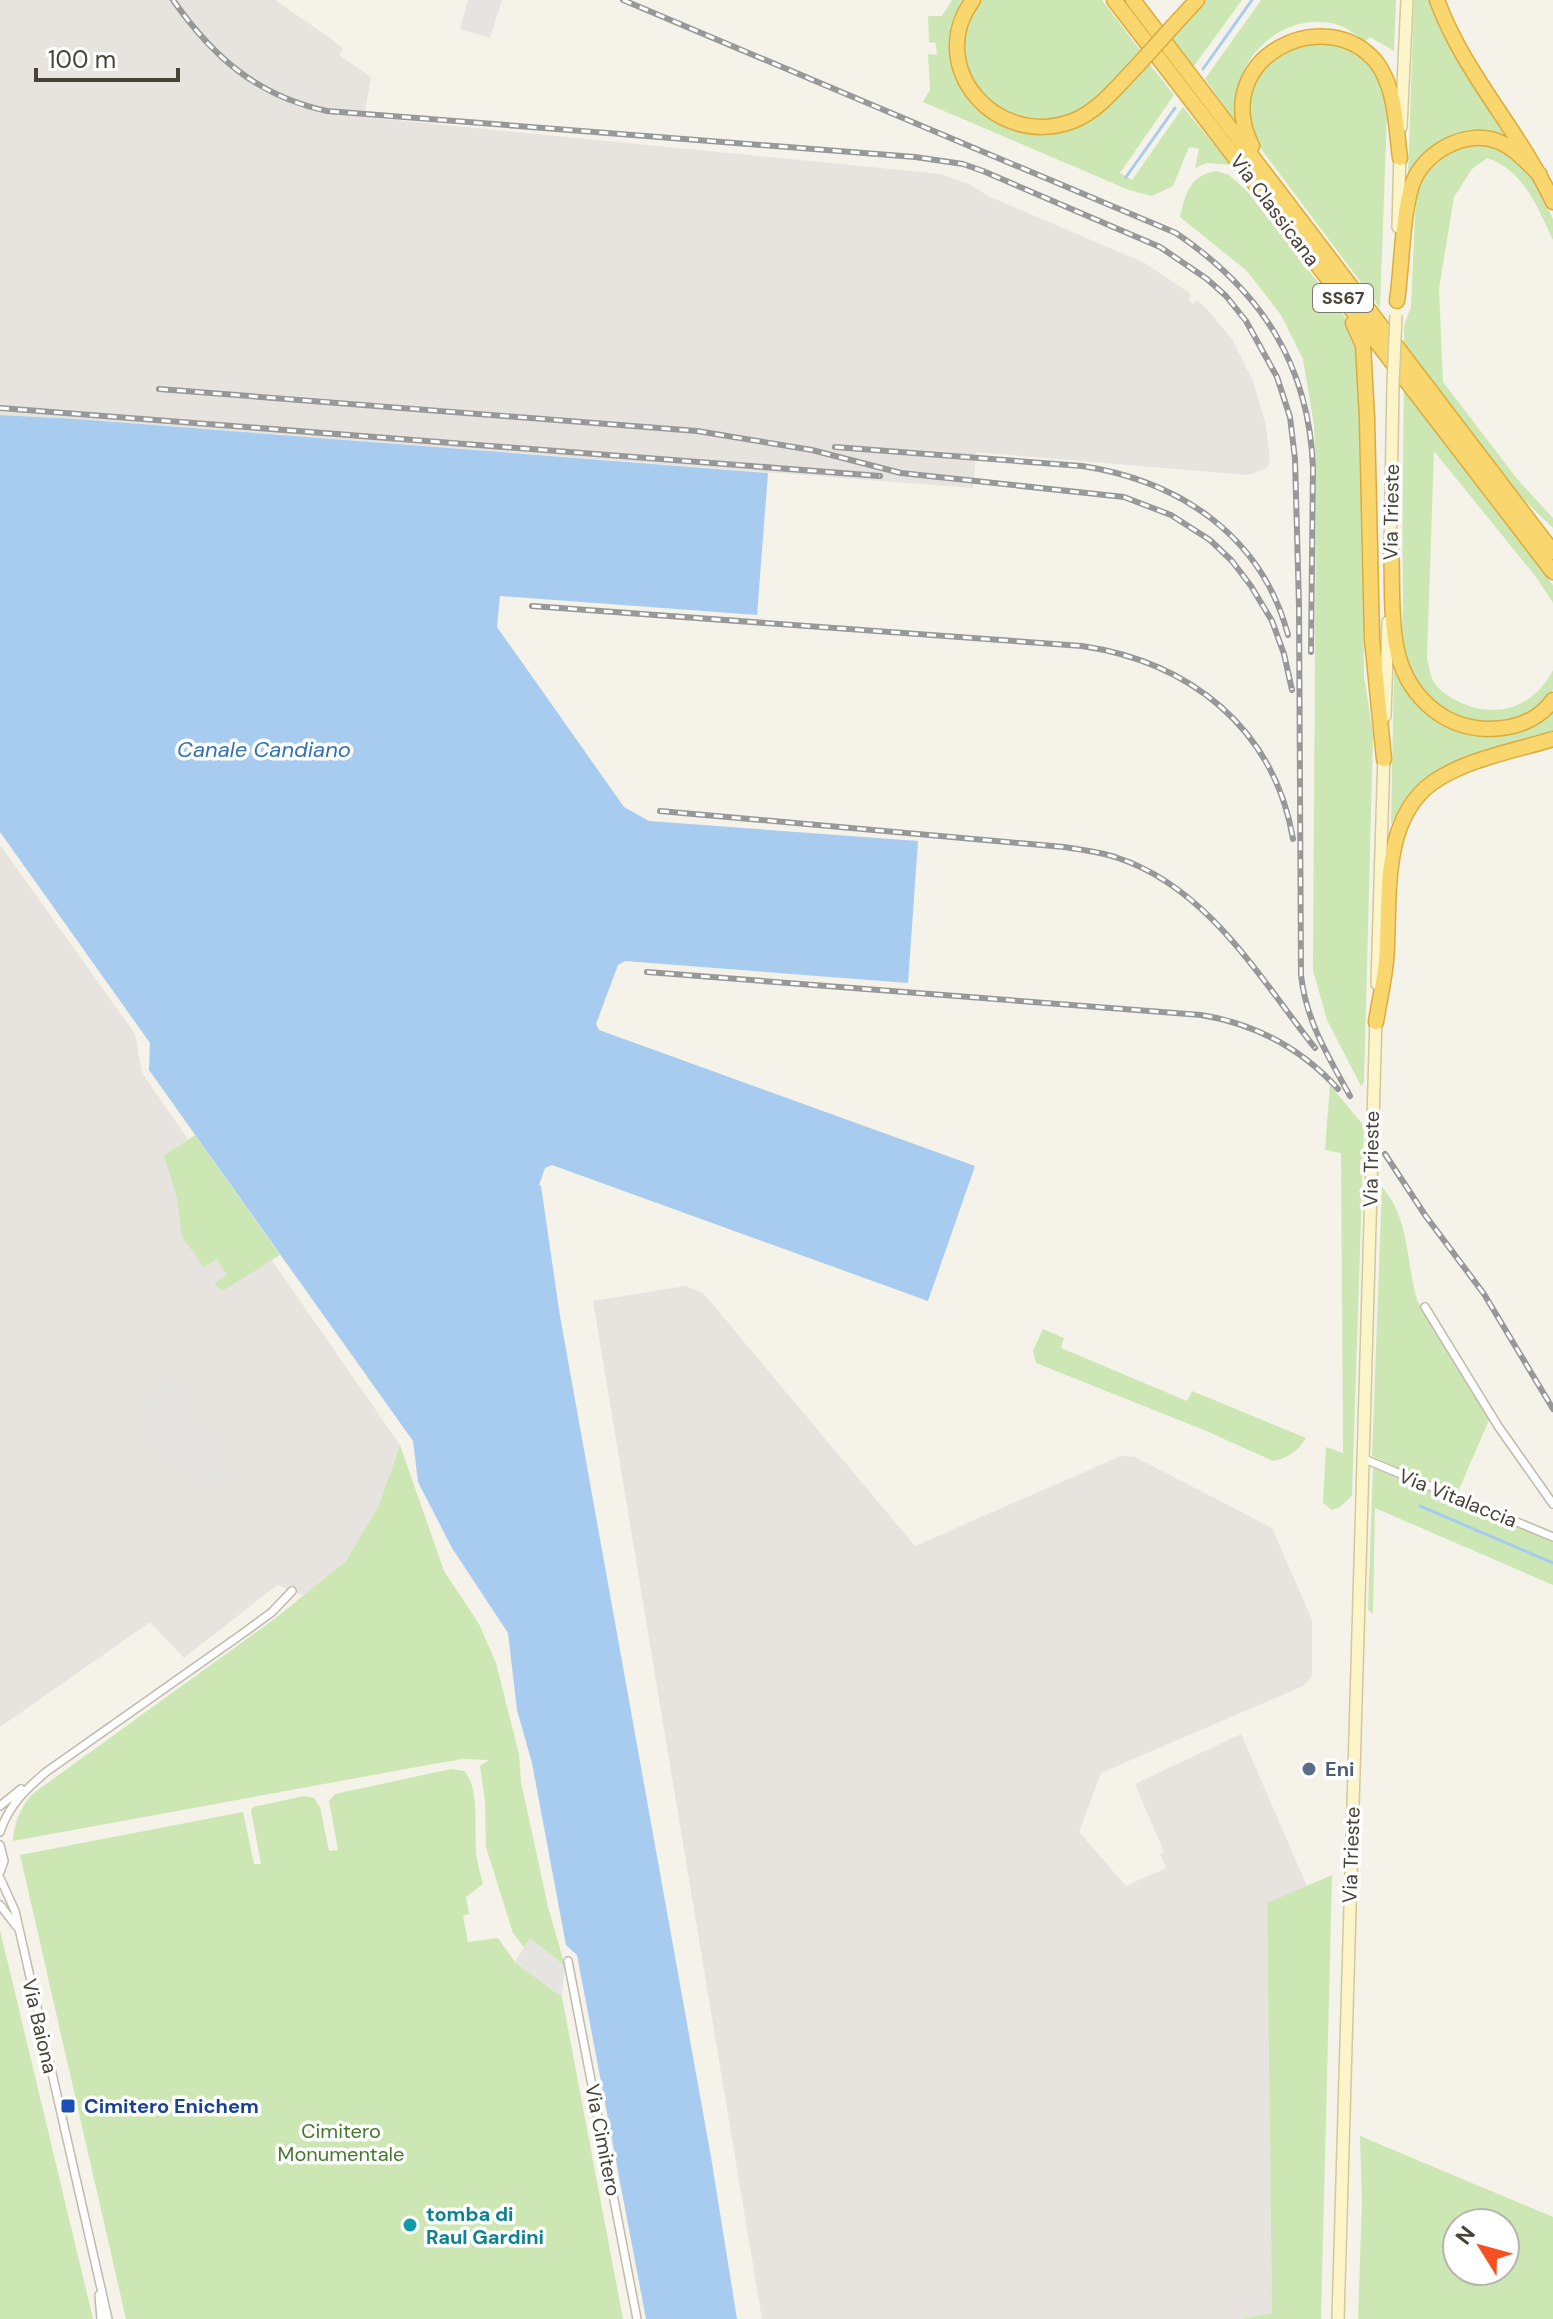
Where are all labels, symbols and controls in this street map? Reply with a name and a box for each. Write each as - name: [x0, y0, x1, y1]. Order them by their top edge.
- scale bar: [36, 32, 178, 82]
- text: 100 m: [48, 44, 116, 75]
- street label: Via Classicana: [1224, 149, 1326, 271]
- road number: SS67: [1313, 284, 1373, 312]
- street label: Via Trieste: [1377, 464, 1405, 560]
- water label: Canale Candiano: [177, 735, 351, 764]
- street label: Via Trieste: [1357, 1111, 1385, 1207]
- street label: Via Vitalaccia: [1395, 1462, 1521, 1534]
- place label: Eni: [1325, 1756, 1354, 1782]
- marker: Eni: [1300, 1760, 1318, 1778]
- street label: Via Trieste: [1336, 1806, 1366, 1904]
- street label: Via Baiona: [16, 1976, 64, 2076]
- street label: Via Cimitero: [579, 2082, 627, 2198]
- place label: Cimitero Enichem: [84, 2093, 259, 2119]
- marker: Cimitero Enichem: [59, 2097, 77, 2115]
- park label: Cimitero Monumentale: [278, 2118, 404, 2167]
- place label: tomba di Raul Gardini: [426, 2201, 544, 2250]
- north arrow: [1441, 2207, 1521, 2287]
- marker: tomba di Raul Gardini: [401, 2216, 419, 2234]
- text: N: [1449, 2220, 1482, 2250]

